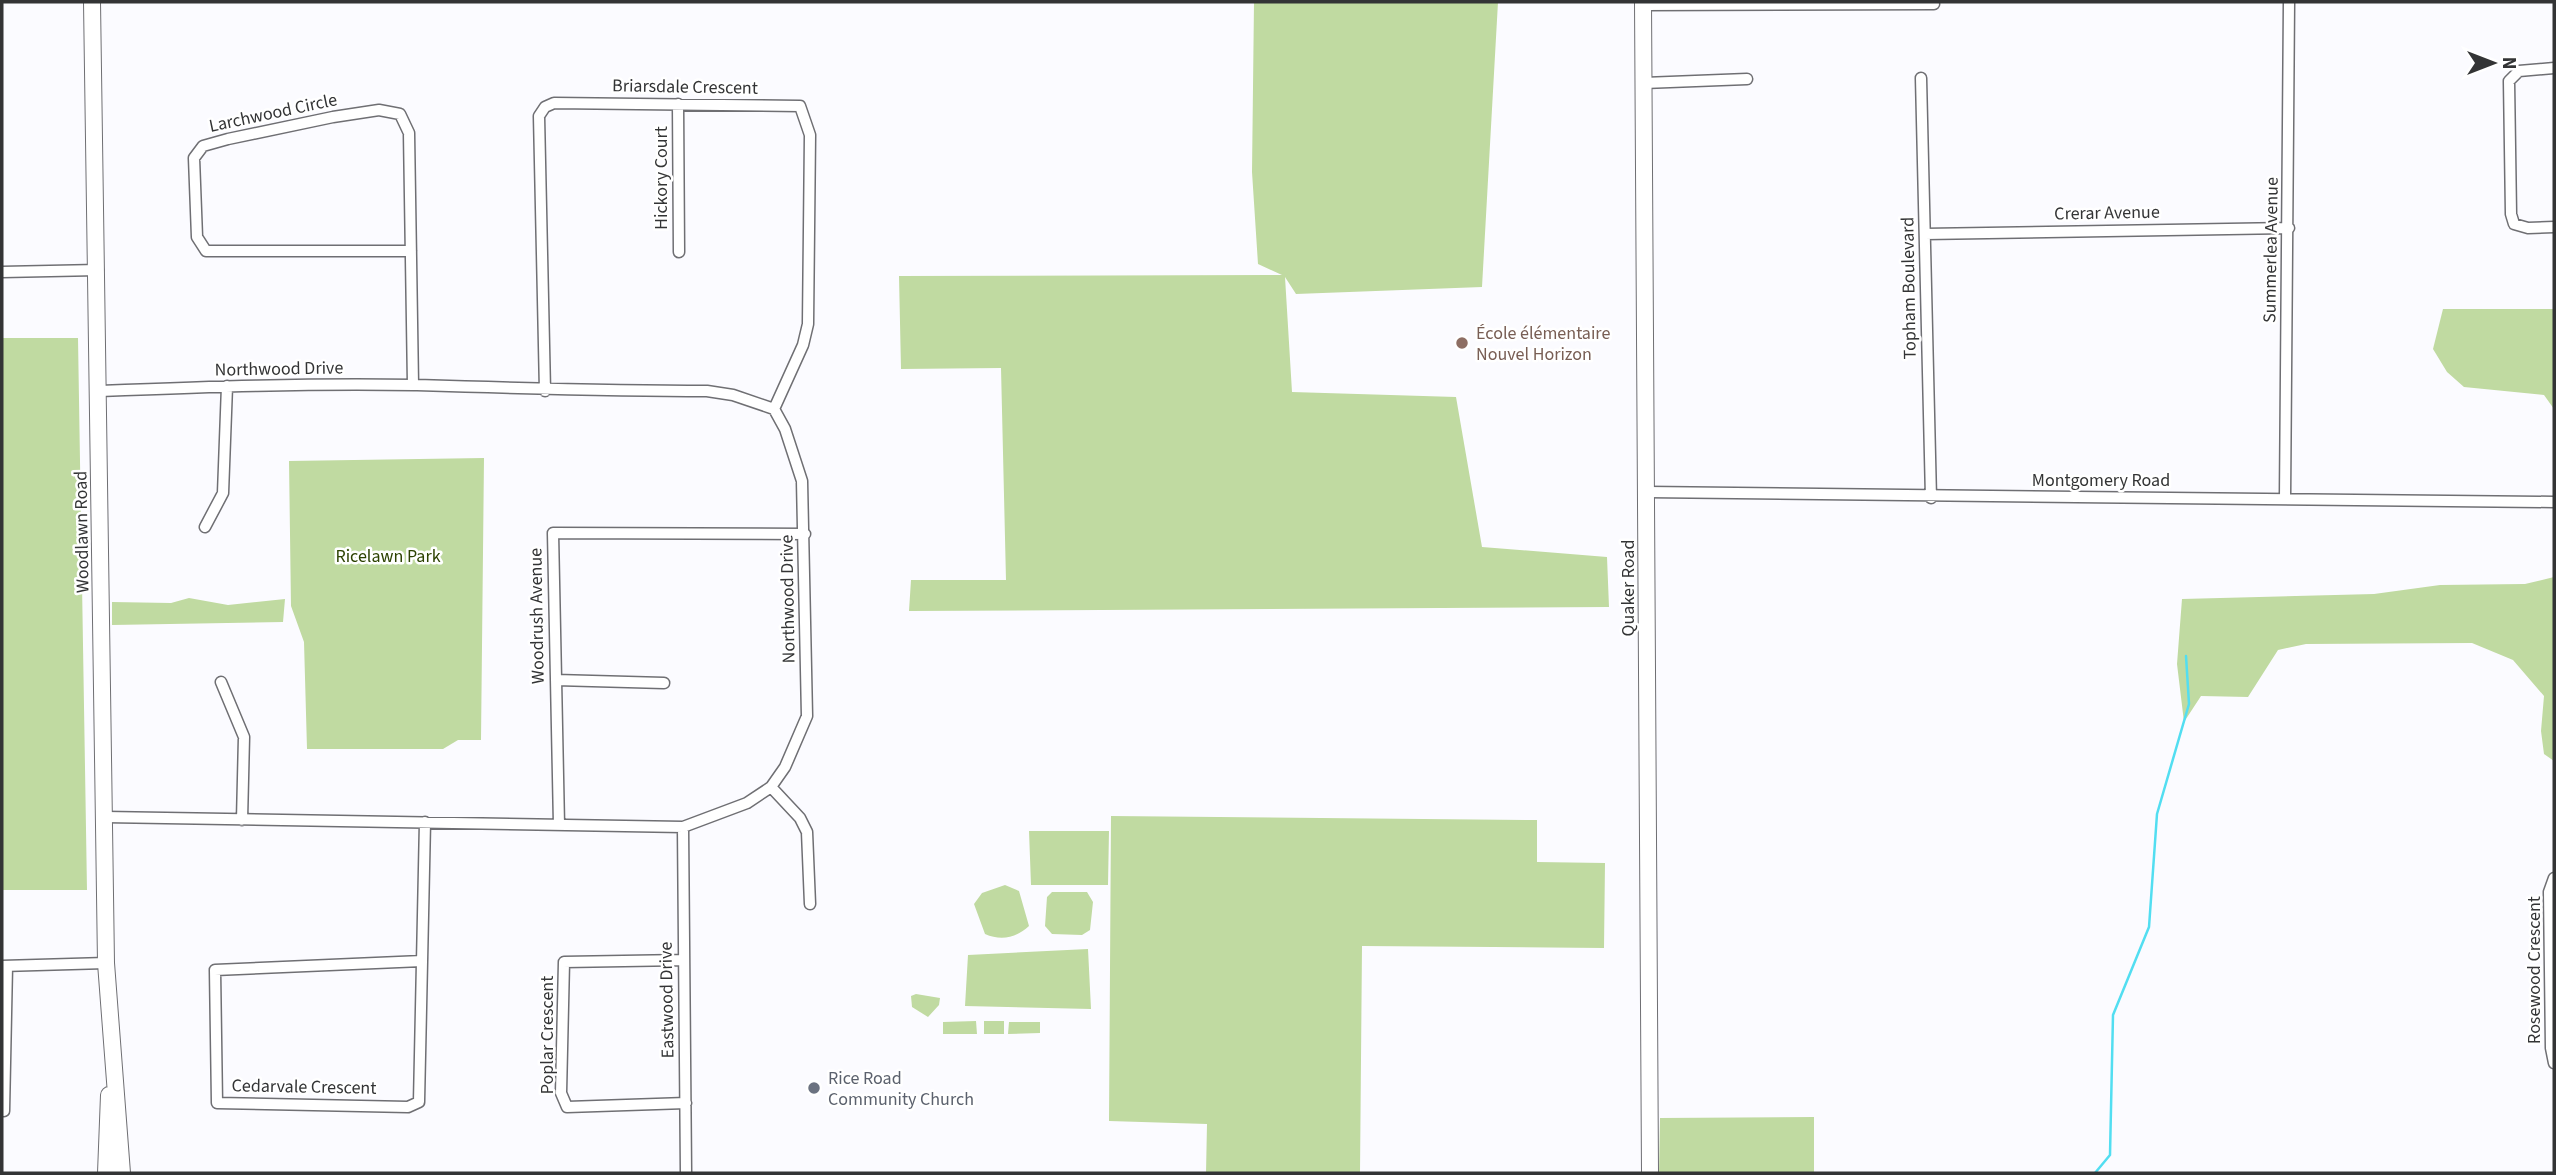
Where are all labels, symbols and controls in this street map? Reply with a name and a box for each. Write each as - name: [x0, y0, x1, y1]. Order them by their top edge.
- north arrow: [2458, 28, 2528, 98]
- text: N: [2495, 57, 2522, 69]
- street label: Briarsdale Crescent: [612, 73, 758, 101]
- street label: Larchwood Circle: [207, 87, 339, 139]
- street label: Hickory Court: [649, 126, 674, 230]
- street label: Summerlea Avenue: [2257, 177, 2285, 323]
- street label: Crerar Avenue: [2054, 200, 2160, 226]
- street label: Topham Boulevard: [1895, 217, 1923, 359]
- place label: École élémentaire Nouvel Horizon: [1476, 321, 1610, 367]
- marker: École élémentaire Nouvel Horizon: [1454, 335, 1470, 351]
- street label: Northwood Drive: [215, 355, 344, 383]
- street label: Montgomery Road: [2032, 468, 2170, 493]
- street label: Woodlawn Road: [68, 471, 96, 593]
- street label: Northwood Drive: [774, 534, 802, 663]
- street label: Quaker Road: [1616, 540, 1641, 636]
- park label: Ricelawn Park: [335, 544, 441, 569]
- street label: Woodrush Avenue: [523, 548, 551, 684]
- street label: Rosewood Crescent: [2522, 896, 2547, 1044]
- street label: Eastwood Drive: [653, 941, 681, 1059]
- street label: Poplar Crescent: [535, 976, 560, 1094]
- place label: Rice Road Community Church: [828, 1066, 974, 1112]
- street label: Cedarvale Crescent: [231, 1073, 377, 1101]
- marker: Rice Road Community Church: [806, 1080, 822, 1096]

